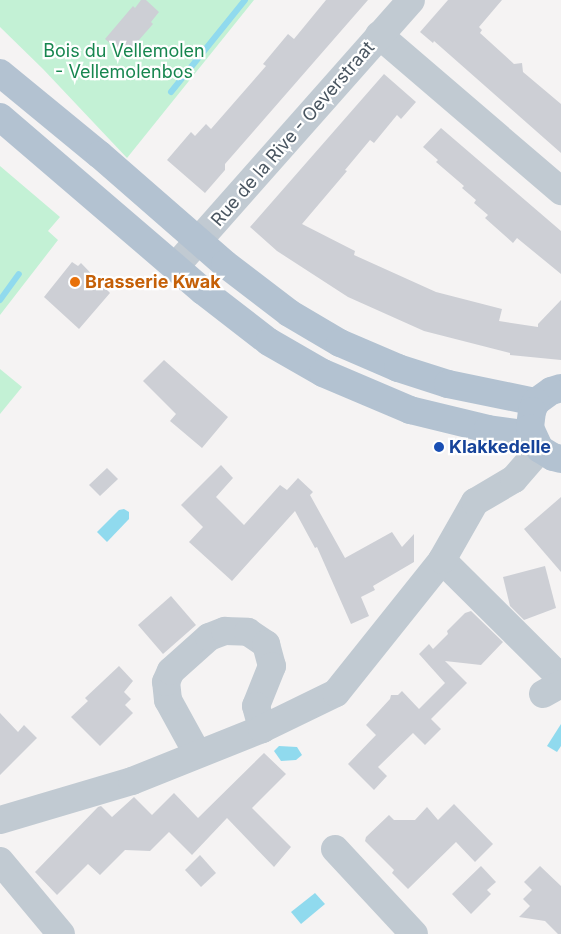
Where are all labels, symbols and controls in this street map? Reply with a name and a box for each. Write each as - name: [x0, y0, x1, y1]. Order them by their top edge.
- street label: Rue de la Rive - Oeverstraat: [207, 37, 379, 231]
- park label: Bois du Vellemolen - Vellemolenbos: [43, 41, 205, 84]
- place label: Brasserie Kwak: [85, 271, 221, 293]
- marker: Brasserie Kwak: [69, 276, 81, 288]
- place label: Klakkedelle: [449, 436, 551, 458]
- marker: Klakkedelle: [433, 441, 445, 453]

